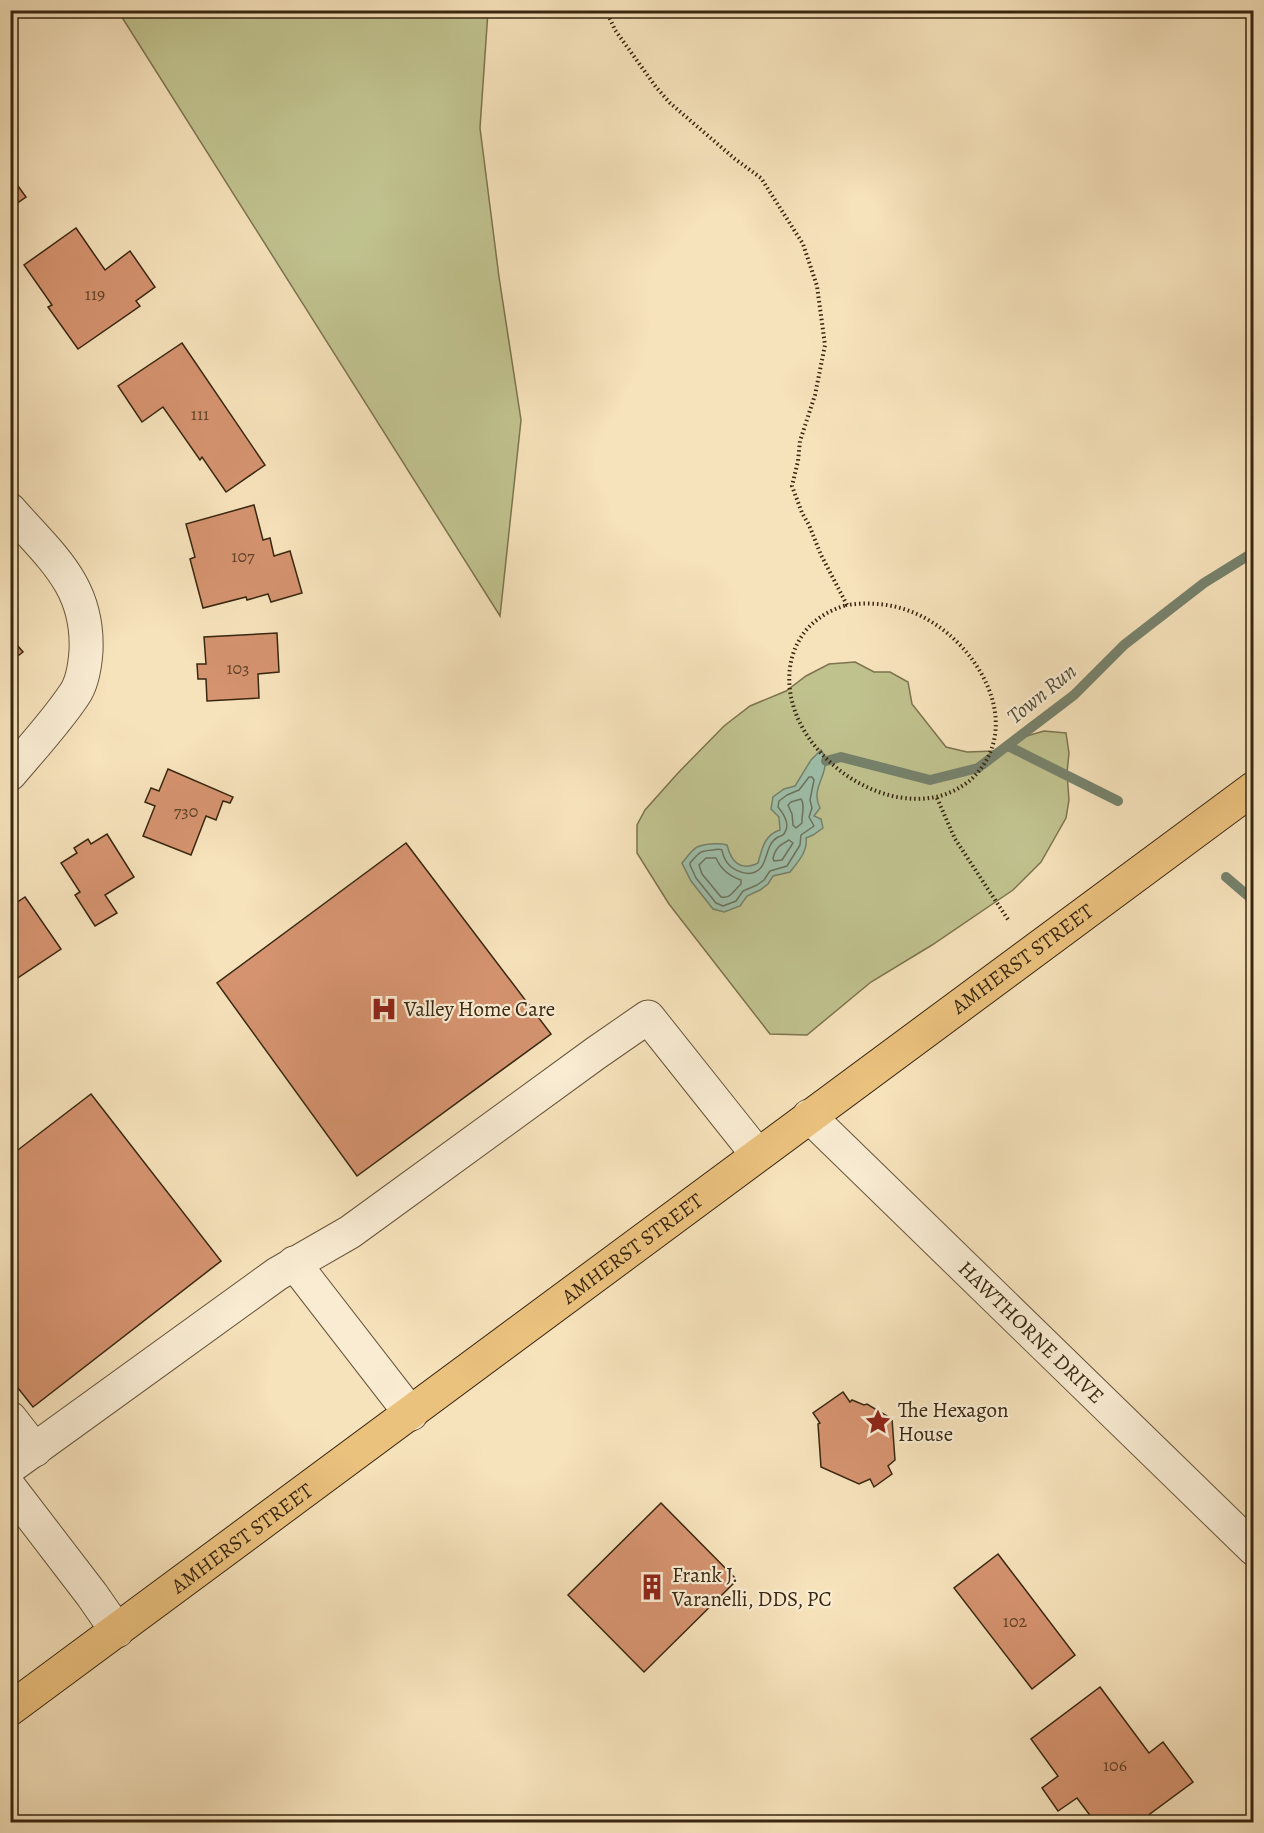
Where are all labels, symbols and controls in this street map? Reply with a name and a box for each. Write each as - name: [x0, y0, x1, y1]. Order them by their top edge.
- house number: 119: [85, 282, 105, 306]
- house number: 111: [191, 402, 209, 426]
- house number: 107: [231, 544, 255, 568]
- house number: 103: [226, 656, 250, 680]
- water label: Town Run: [1001, 656, 1083, 731]
- house number: 730: [174, 799, 198, 823]
- street label: AMHERST STREET: [945, 897, 1099, 1021]
- hospital icon: Valley Home Care: [369, 994, 399, 1024]
- place label: Valley Home Care: [403, 995, 555, 1023]
- street label: AMHERST STREET: [555, 1186, 709, 1311]
- street label: HAWTHORNE DRIVE: [952, 1255, 1110, 1410]
- place label: The Hexagon House: [898, 1396, 1009, 1448]
- place icon: The Hexagon House: [863, 1407, 893, 1437]
- street label: AMHERST STREET: [164, 1476, 319, 1600]
- place label: Frank J. Varanelli, DDS, PC: [671, 1561, 832, 1613]
- building icon: Frank J. Varanelli, DDS, PC: [637, 1572, 667, 1602]
- house number: 102: [1003, 1609, 1028, 1633]
- house number: 106: [1103, 1753, 1127, 1777]

